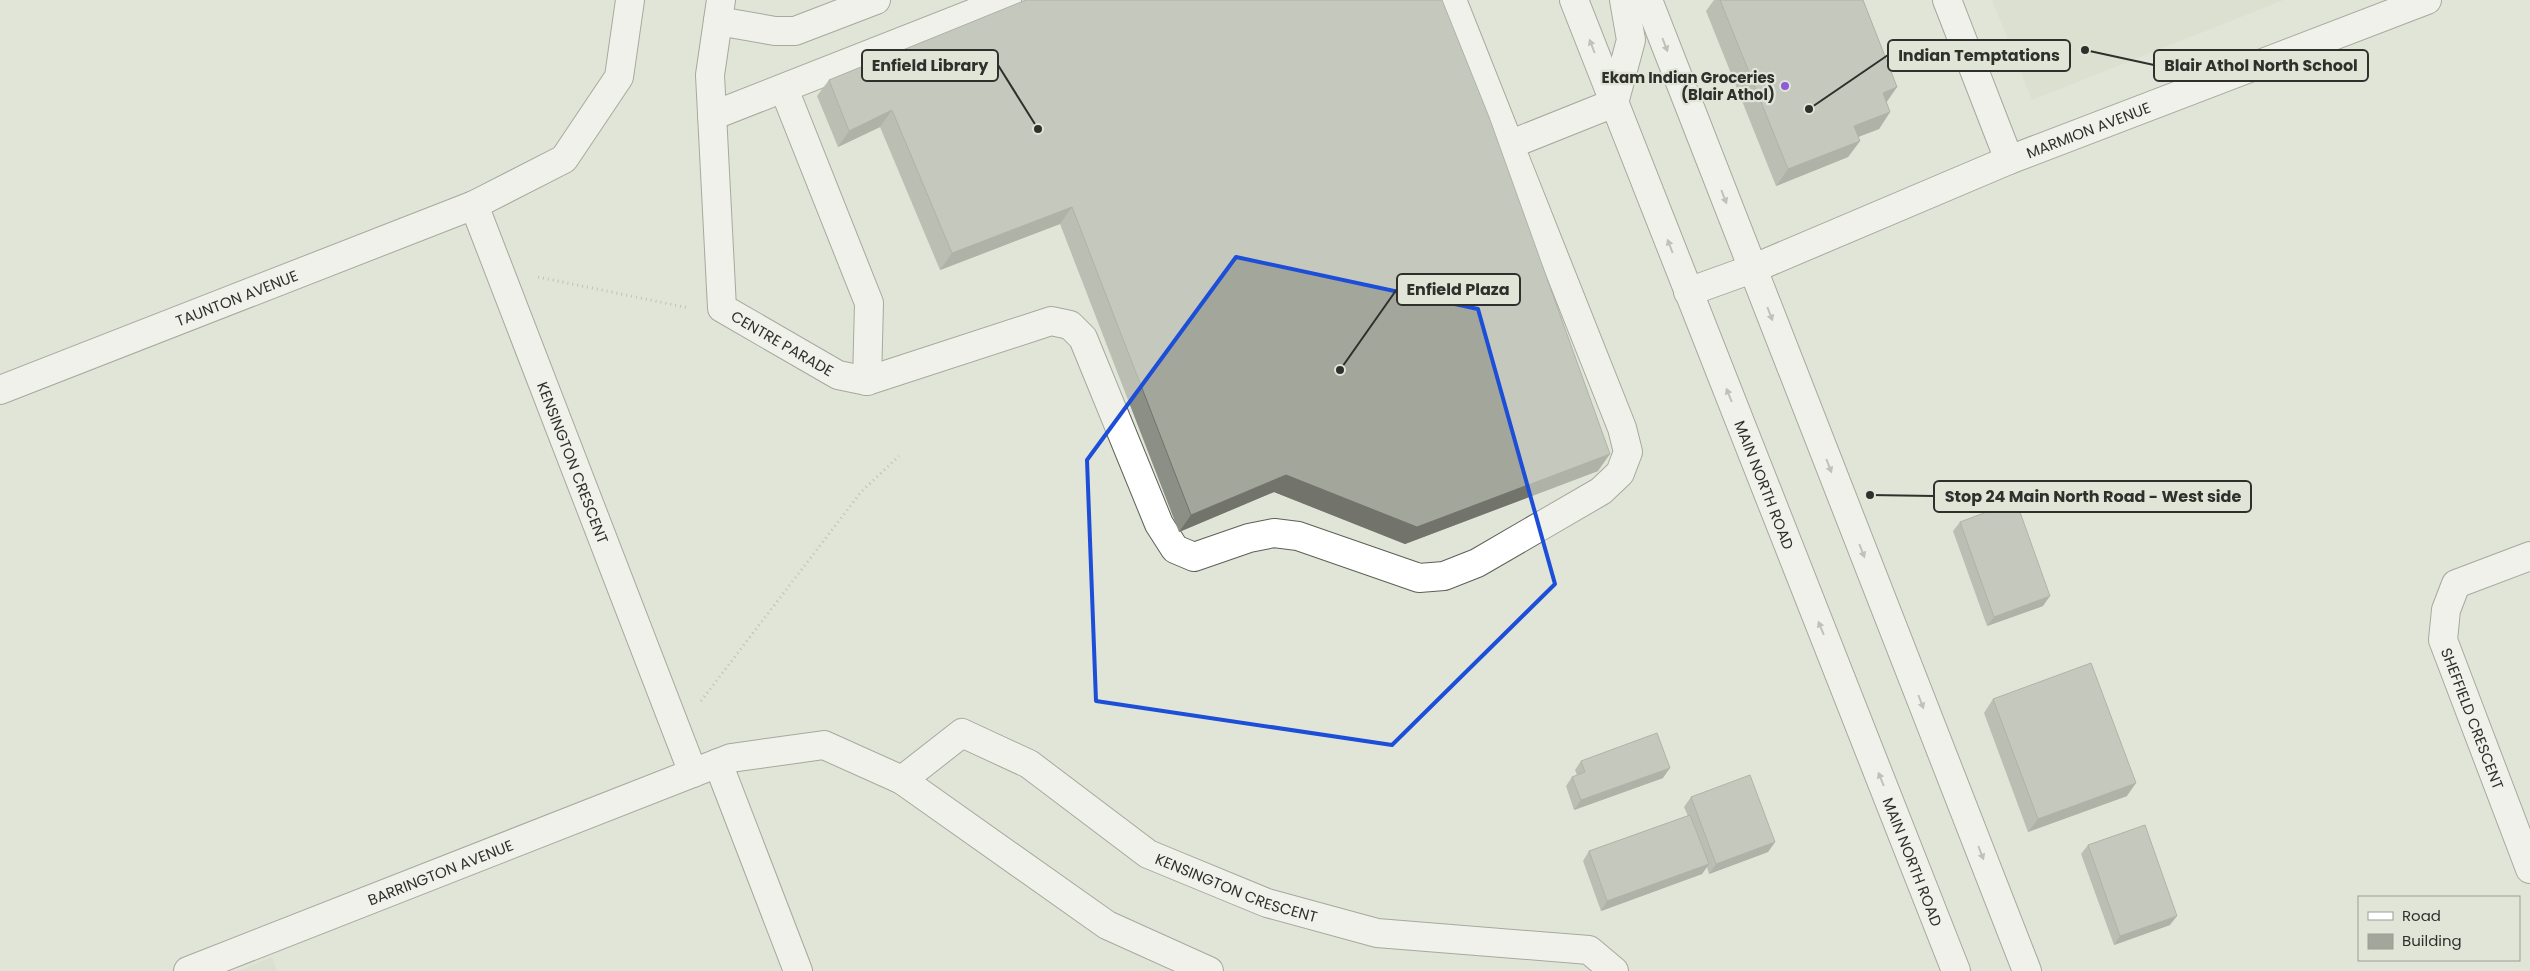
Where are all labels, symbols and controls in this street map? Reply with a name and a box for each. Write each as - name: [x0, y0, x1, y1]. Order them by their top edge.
- one-way arrow: [1588, 38, 1596, 53]
- one-way arrow: [1662, 38, 1670, 53]
- callout: Indian Temptations: [1888, 40, 2070, 71]
- text: Indian Temptations: [1898, 44, 2060, 67]
- callout: Enfield Library: [862, 50, 998, 81]
- callout: Blair Athol North School: [2154, 50, 2368, 81]
- text: Enfield Library: [872, 54, 989, 77]
- text: Blair Athol North School: [2164, 54, 2358, 77]
- place label: Ekam Indian Groceries (Blair Athol): [1602, 67, 1775, 105]
- marker: Ekam Indian Groceries (Blair Athol): [1779, 80, 1791, 92]
- street label: MARMION AVENUE: [2023, 96, 2153, 163]
- one-way arrow: [1720, 190, 1728, 205]
- one-way arrow: [1666, 239, 1674, 253]
- street label: TAUNTON AVENUE: [172, 264, 301, 331]
- callout: Enfield Plaza: [1397, 274, 1520, 305]
- text: Enfield Plaza: [1406, 278, 1510, 301]
- street label: CENTRE PARADE: [727, 305, 838, 381]
- one-way arrow: [1766, 307, 1774, 322]
- street label: KENSINGTON CRESCENT: [533, 379, 614, 546]
- one-way arrow: [1725, 388, 1732, 403]
- street label: MAIN NORTH ROAD: [1730, 417, 1800, 552]
- one-way arrow: [1826, 458, 1833, 473]
- callout: Stop 24 Main North Road - West side: [1934, 481, 2251, 512]
- text: Stop 24 Main North Road - West side: [1945, 485, 2241, 508]
- one-way arrow: [1858, 544, 1866, 559]
- one-way arrow: [1817, 620, 1825, 635]
- street label: SHEFFIELD CRESCENT: [2436, 645, 2509, 792]
- one-way arrow: [1918, 695, 1926, 709]
- one-way arrow: [1876, 772, 1884, 786]
- street label: MAIN NORTH ROAD: [1878, 794, 1948, 929]
- street label: BARRINGTON AVENUE: [365, 834, 516, 910]
- one-way arrow: [1978, 846, 1985, 861]
- street label: KENSINGTON CRESCENT: [1152, 848, 1320, 927]
- legend: [2358, 896, 2520, 961]
- text: Road: [2402, 905, 2441, 926]
- text: Building: [2402, 930, 2462, 951]

